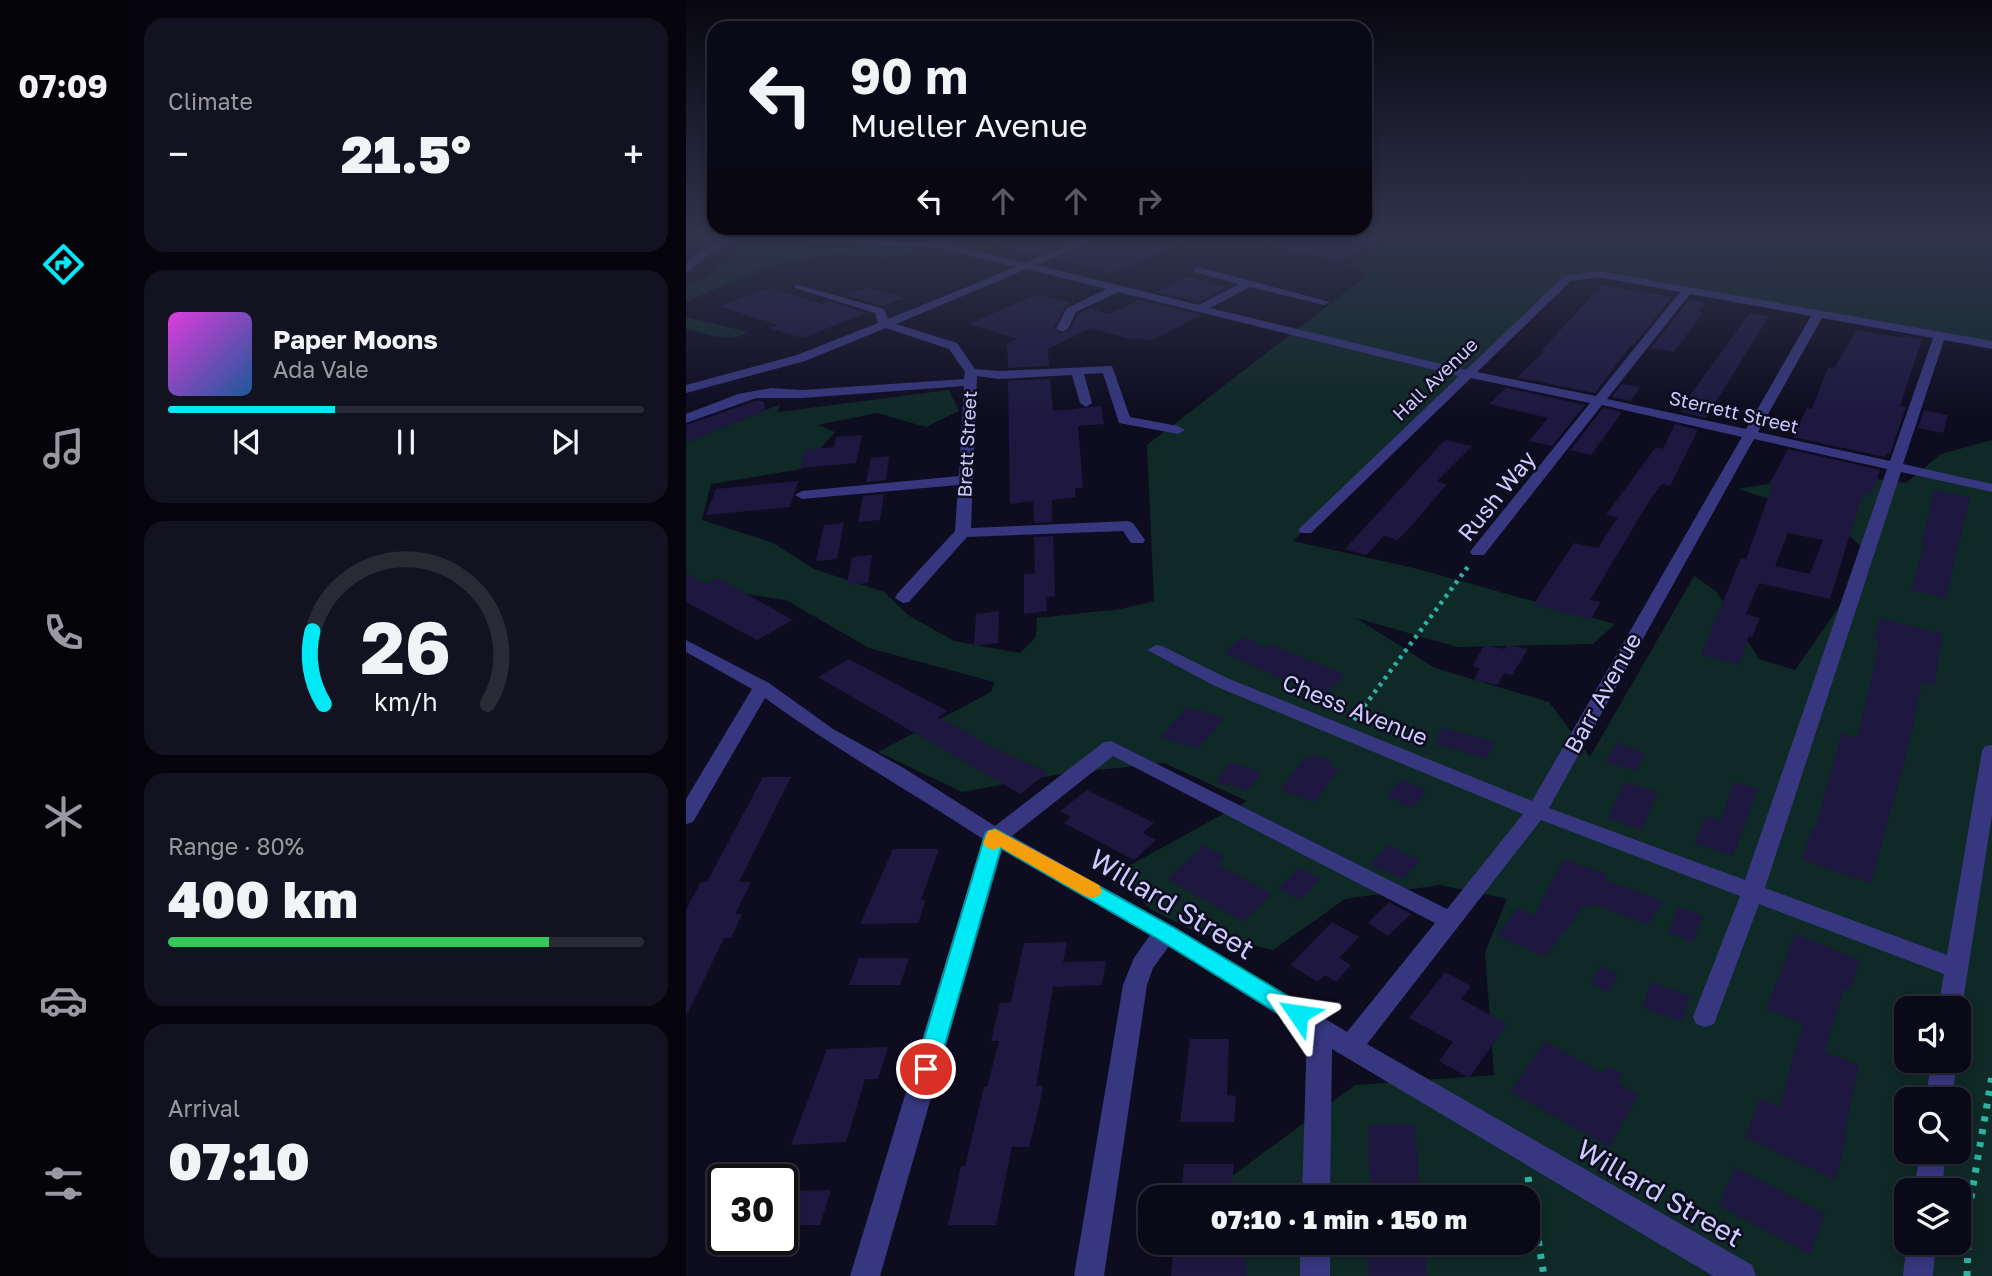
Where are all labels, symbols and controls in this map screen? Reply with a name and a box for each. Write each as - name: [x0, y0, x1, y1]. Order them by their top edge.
- text: 90 m: [850, 46, 968, 105]
- icon: left: [735, 49, 826, 140]
- text: 07:09: [18, 67, 108, 105]
- text: Climate: [168, 87, 253, 115]
- text: Mueller Avenue: [850, 106, 1088, 144]
- text: 21.5°: [341, 122, 471, 184]
- text: −: [168, 131, 189, 176]
- text: +: [623, 131, 644, 176]
- icon: left: [911, 182, 949, 220]
- icon: ahead: [984, 182, 1022, 220]
- icon: ahead: [1057, 182, 1095, 220]
- icon: right: [1130, 182, 1168, 220]
- icon: directions: [39, 240, 88, 289]
- text: Paper Moons: [273, 324, 438, 355]
- street label: Hall Avenue: [1387, 332, 1482, 425]
- text: Ada Vale: [273, 355, 369, 383]
- street label: Sterrett Street: [1667, 385, 1801, 438]
- street label: Brett Street: [952, 390, 981, 498]
- icon: previous: [228, 423, 266, 461]
- icon: pause: [387, 423, 425, 461]
- icon: next: [546, 423, 584, 461]
- icon: music: [39, 424, 88, 473]
- street label: Rush Way: [1451, 445, 1541, 546]
- text: 26: [361, 603, 451, 690]
- icon: phone: [39, 608, 88, 657]
- street label: Barr Avenue: [1558, 627, 1647, 758]
- street label: Chess Avenue: [1279, 667, 1432, 751]
- text: km/h: [374, 686, 438, 717]
- icon: climate: [39, 792, 88, 841]
- text: Range · 80%: [168, 832, 304, 860]
- street label: Willard Street: [1084, 842, 1260, 966]
- text: 400 km: [168, 867, 358, 929]
- icon: car: [39, 976, 88, 1025]
- position arrow: [1261, 977, 1335, 1051]
- map controls: [1894, 996, 1971, 1255]
- button: sound: [1894, 996, 1971, 1073]
- pin: [896, 1039, 956, 1099]
- icon: arrive: [907, 1050, 945, 1088]
- button: search: [1894, 1087, 1971, 1164]
- text: Arrival: [168, 1094, 240, 1122]
- text: 07:10: [168, 1129, 310, 1191]
- street label: Willard Street: [1572, 1132, 1749, 1253]
- icon: filters: [39, 1159, 88, 1208]
- speed limit sign: 30: [707, 1164, 798, 1255]
- button: layers: [1894, 1178, 1971, 1255]
- text: 07:10 · 1 min · 150 m: [1211, 1204, 1467, 1235]

